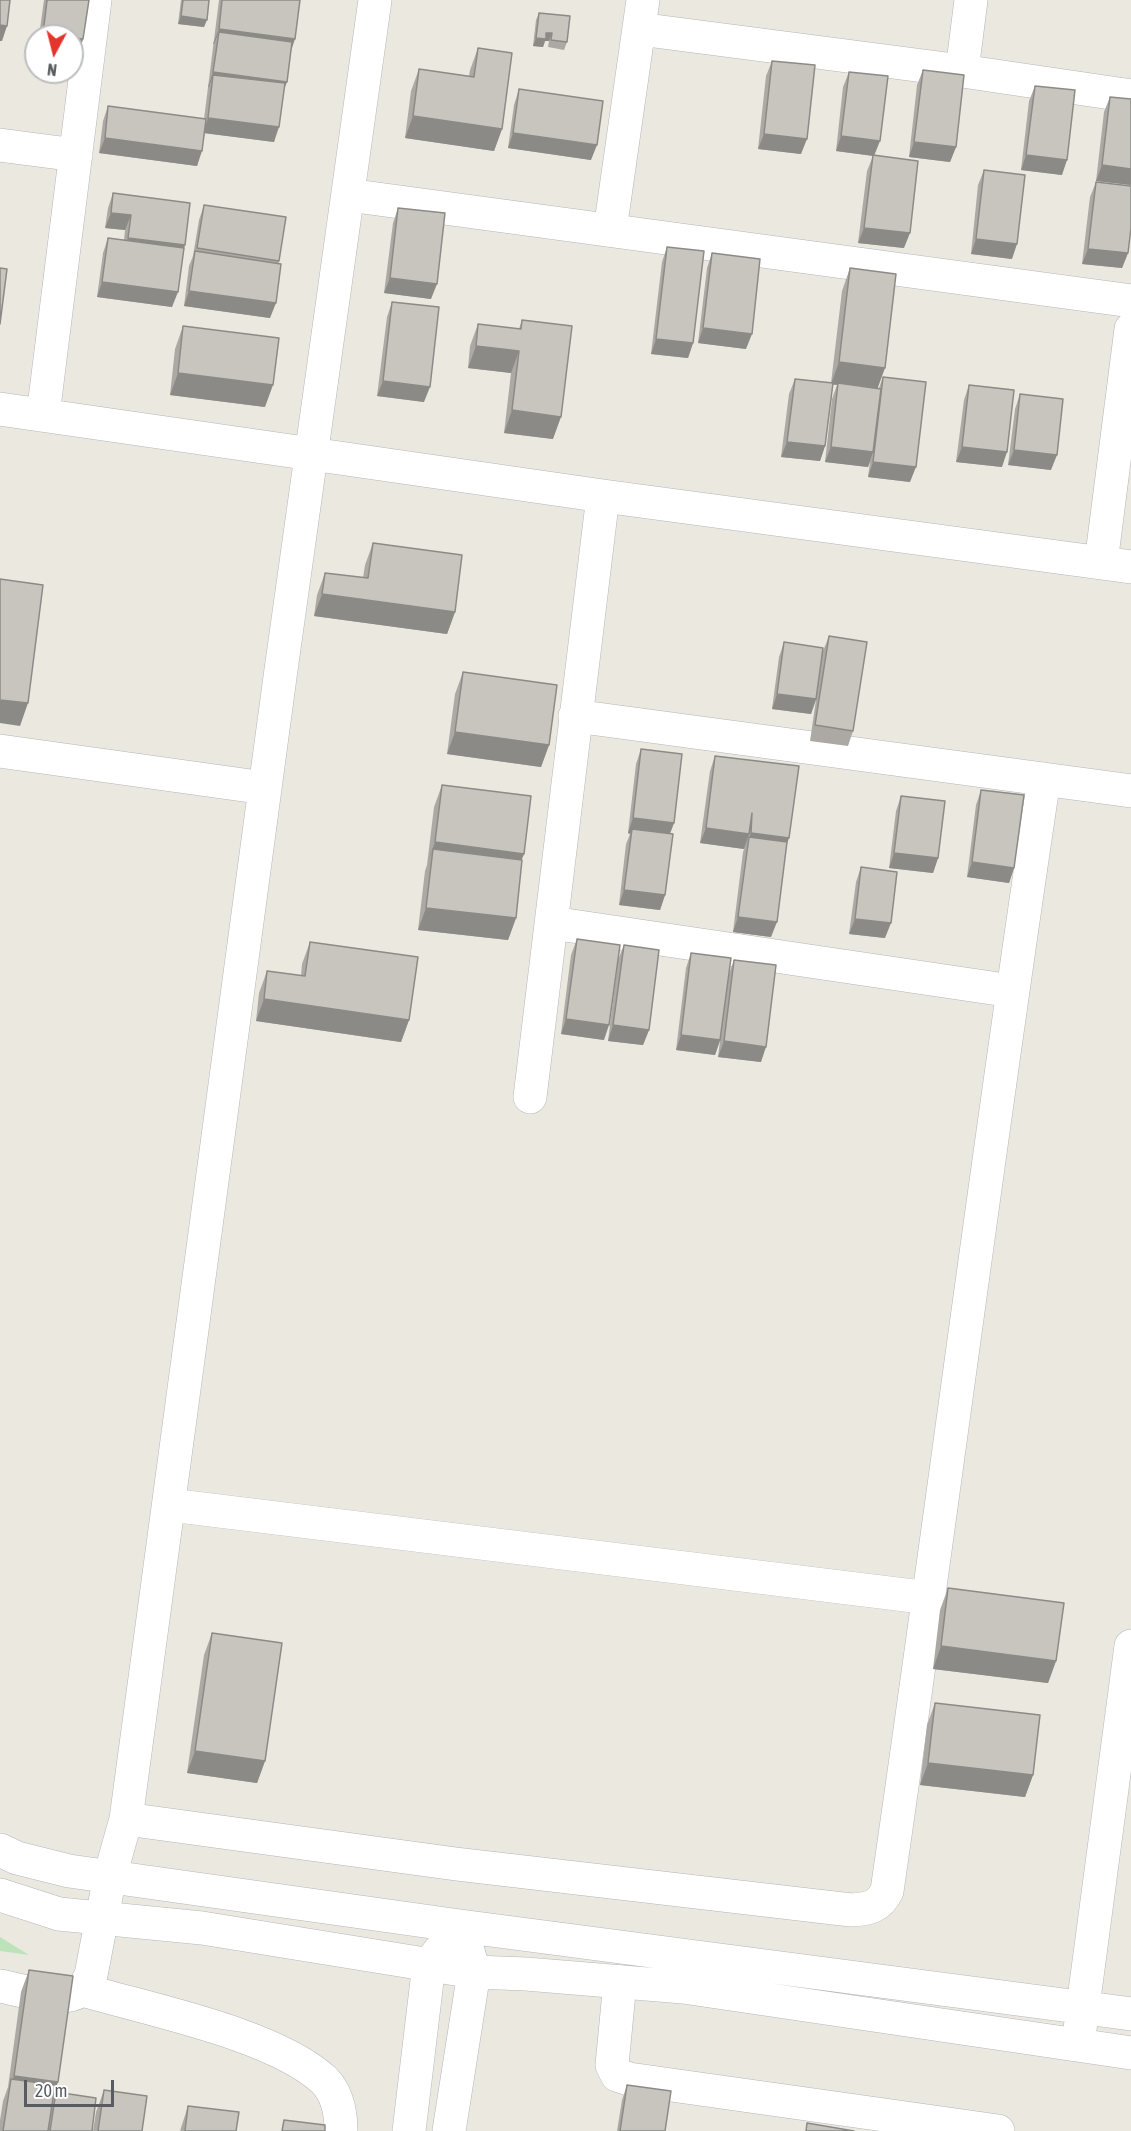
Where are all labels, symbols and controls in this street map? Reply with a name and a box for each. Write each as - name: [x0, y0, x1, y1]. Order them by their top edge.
- north arrow: [24, 24, 84, 84]
- text: N: [46, 60, 58, 79]
- scale bar: [27, 2068, 117, 2106]
- text: 20 m: [35, 2080, 67, 2101]

